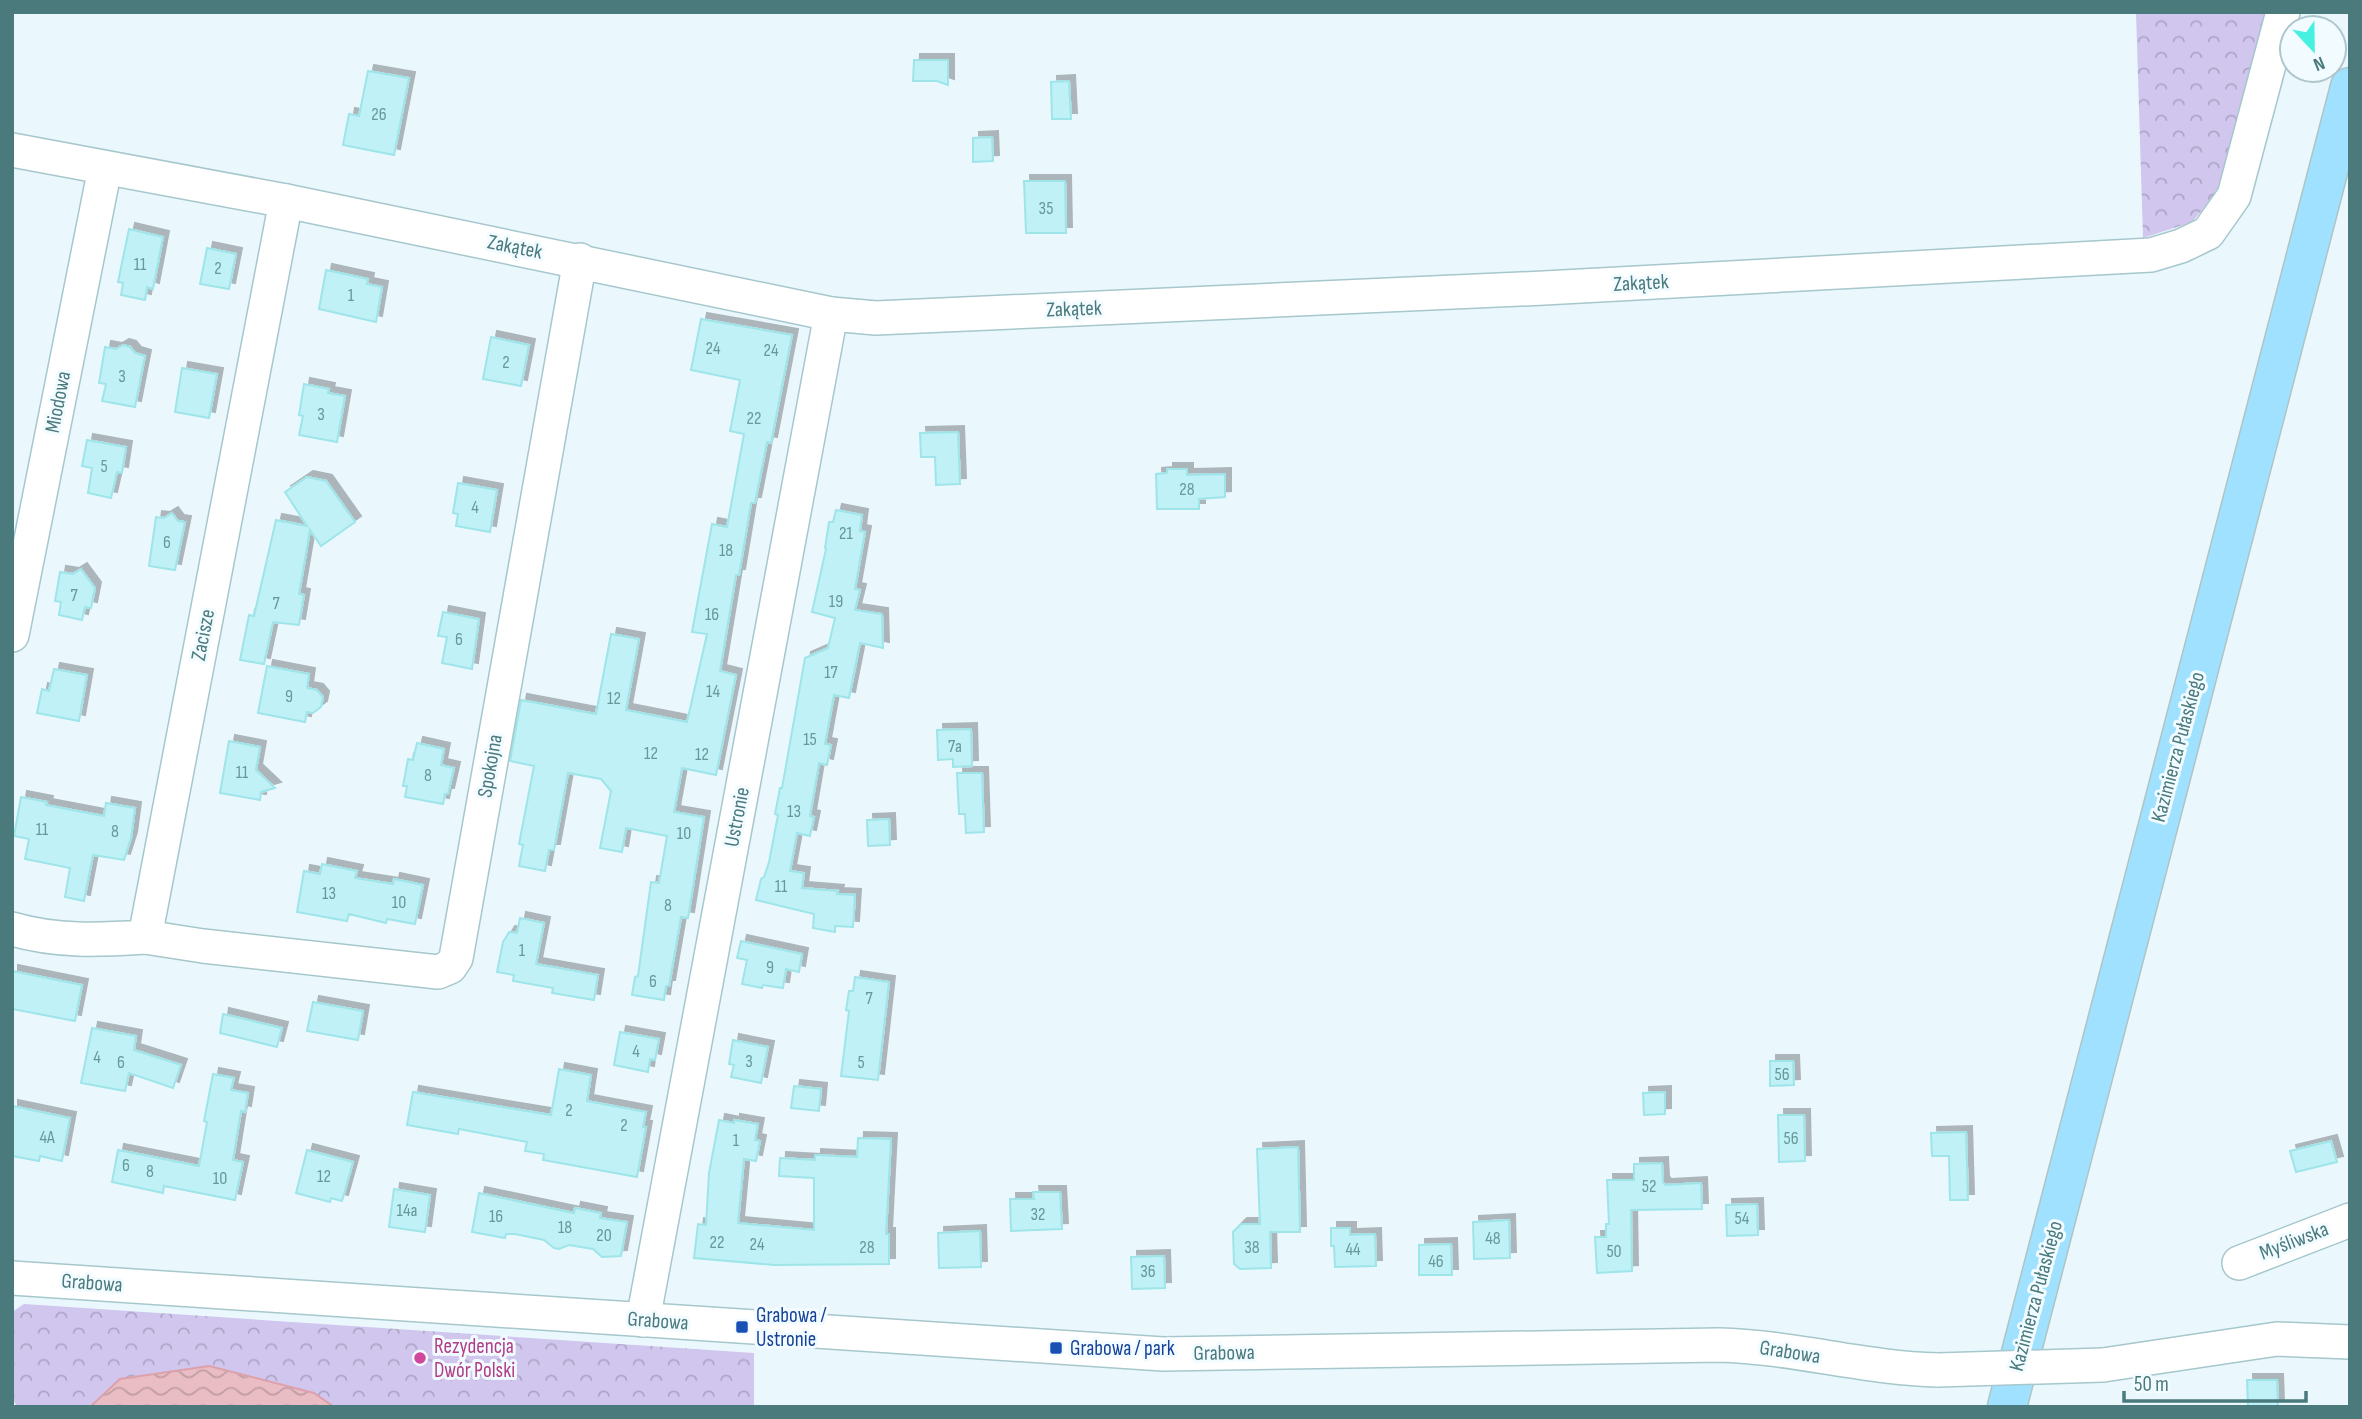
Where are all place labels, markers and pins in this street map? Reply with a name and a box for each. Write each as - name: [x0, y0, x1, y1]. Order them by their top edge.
- place label: Grabowa / Ustronie: [756, 1303, 827, 1352]
- marker: Grabowa / Ustronie: [734, 1319, 750, 1335]
- place label: Rezydencja Dwór Polski: [434, 1334, 515, 1383]
- place label: Grabowa / park: [1070, 1336, 1175, 1361]
- marker: Grabowa / park: [1048, 1340, 1064, 1356]
- marker: Rezydencja Dwór Polski: [412, 1350, 428, 1366]

